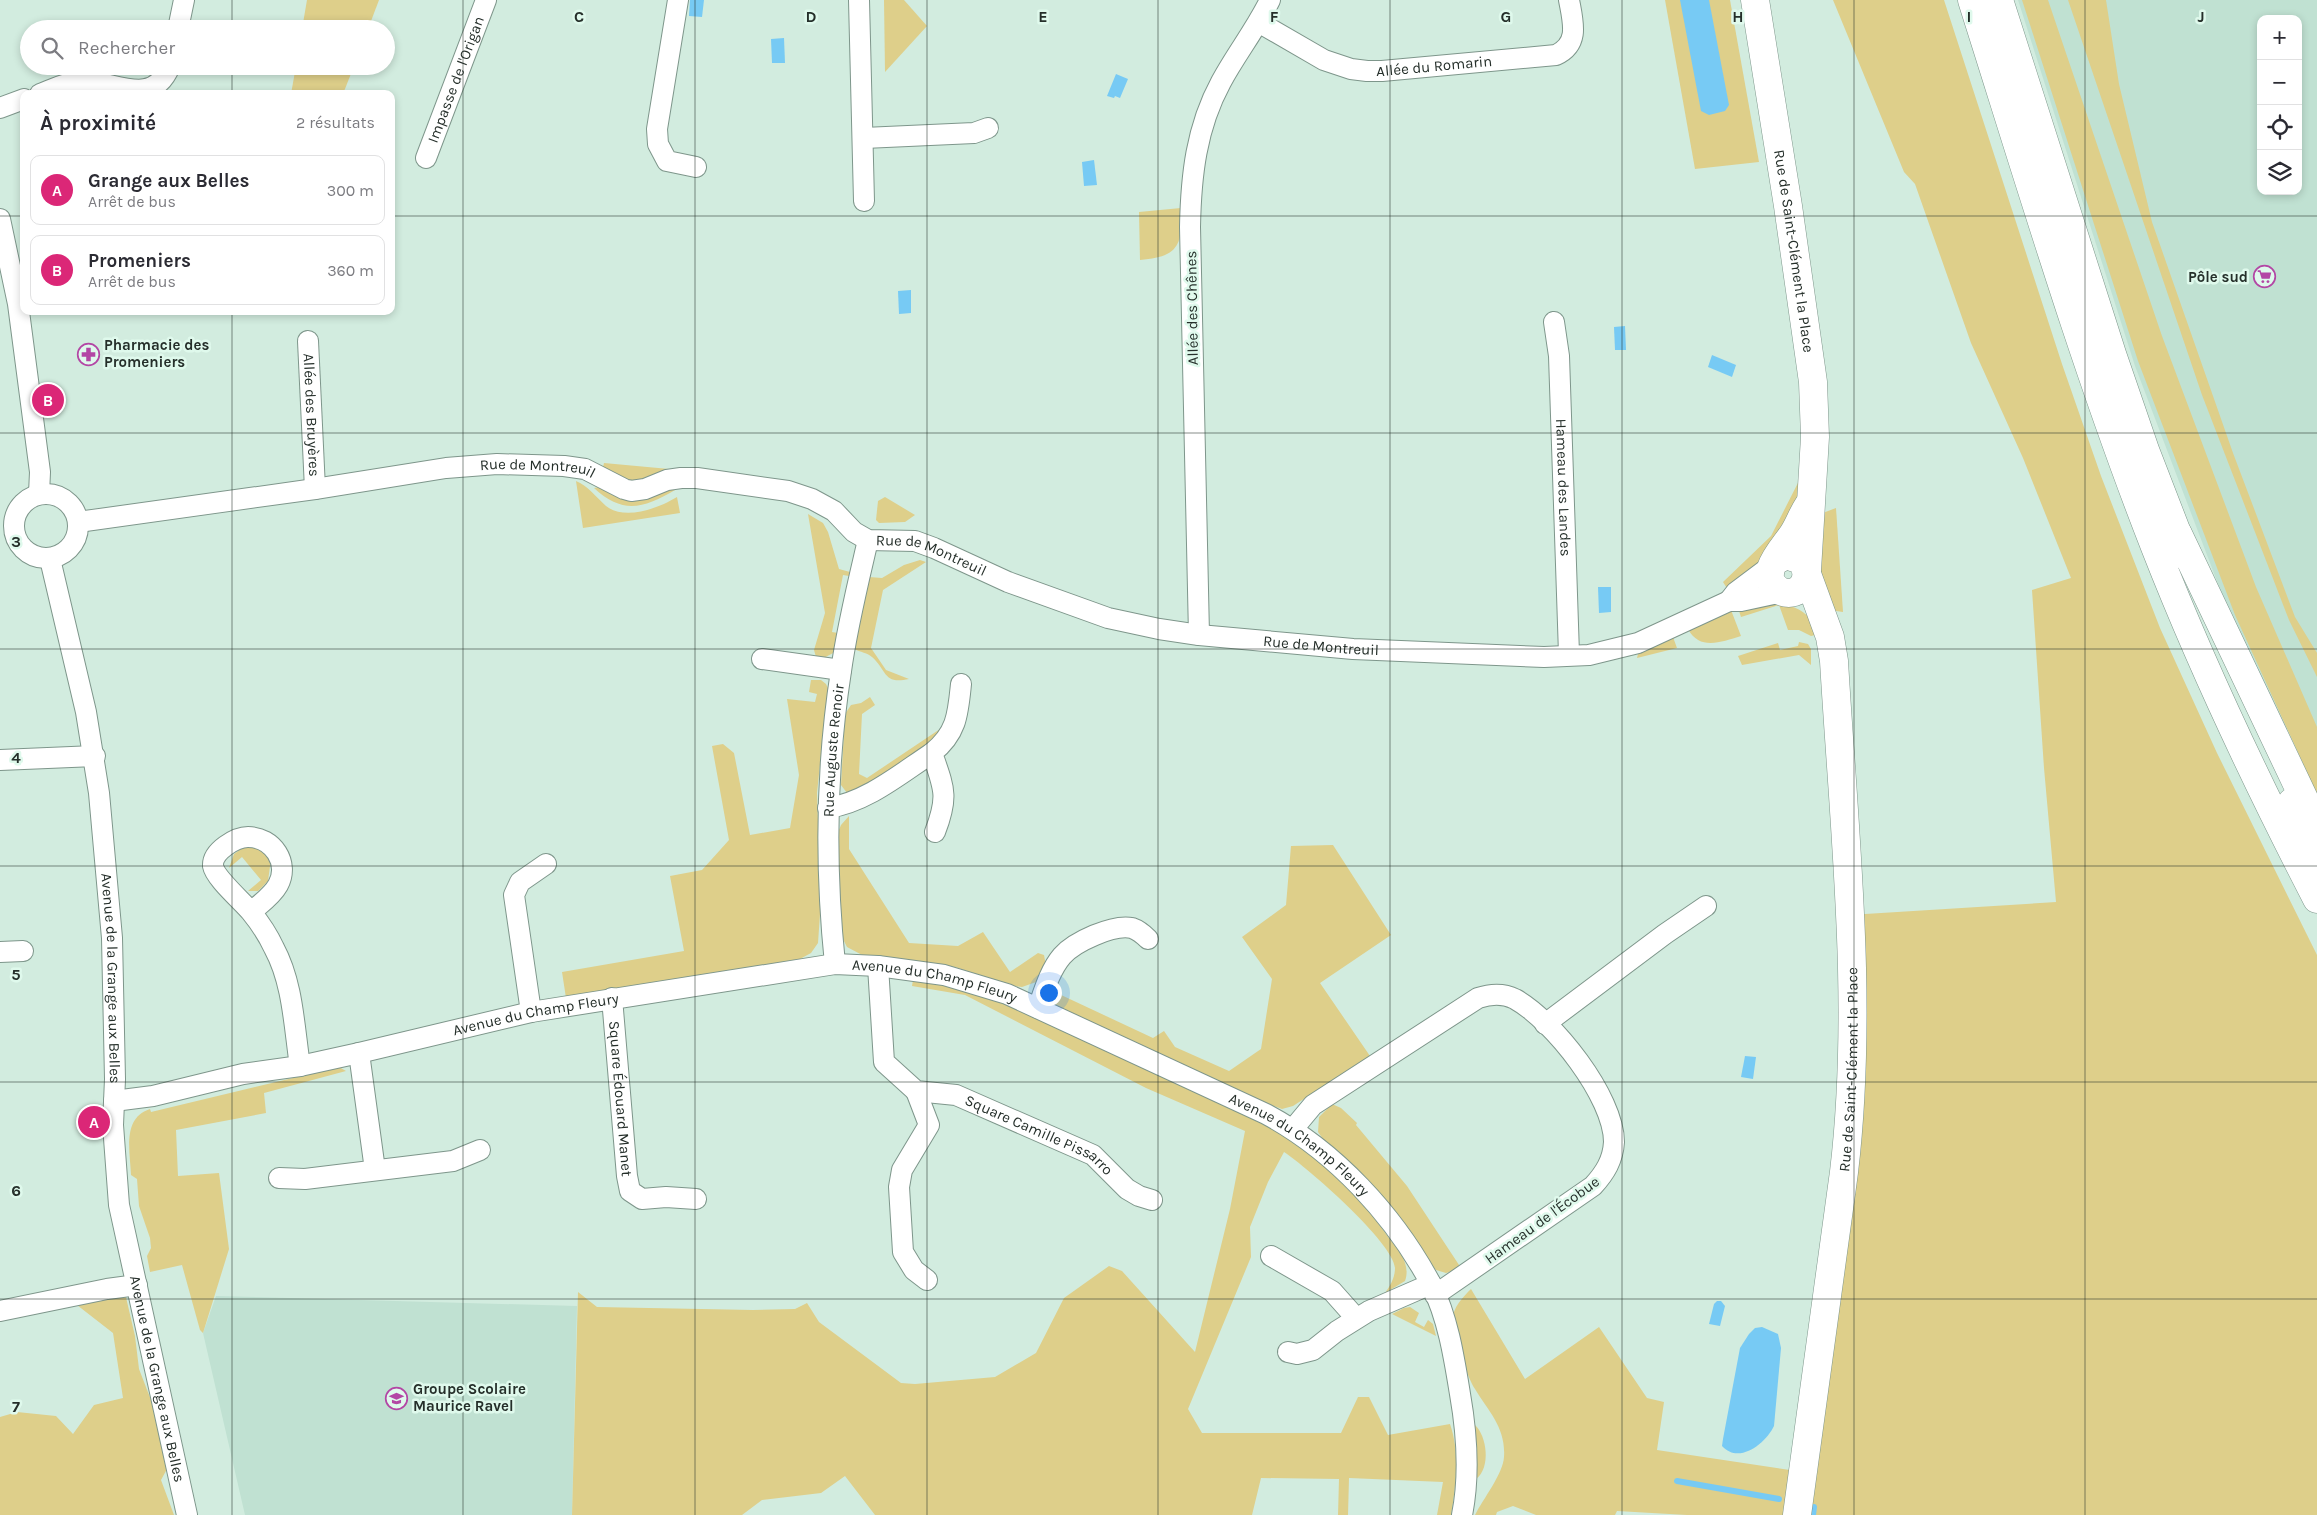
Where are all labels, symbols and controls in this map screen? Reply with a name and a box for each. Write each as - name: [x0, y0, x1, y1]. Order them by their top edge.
- text: C: [574, 7, 584, 26]
- text: D: [806, 7, 817, 26]
- text: E: [1038, 7, 1048, 26]
- text: F: [1270, 7, 1279, 26]
- text: G: [1501, 7, 1511, 26]
- text: H: [1732, 7, 1744, 26]
- text: I: [1967, 7, 1971, 26]
- text: J: [2197, 7, 2205, 26]
- street label: Impasse de l'Origan: [424, 14, 488, 145]
- map controls: [2257, 15, 2302, 195]
- button: +: [2257, 15, 2302, 60]
- search box: [20, 20, 395, 75]
- icon: search: [38, 34, 66, 62]
- text: Rechercher: [78, 37, 175, 59]
- street label: Allée du Romarin: [1376, 52, 1493, 80]
- button: −: [2257, 60, 2302, 105]
- button: locate: [2257, 105, 2302, 150]
- text: À proximité: [40, 111, 156, 135]
- text: 2 résultats: [296, 113, 375, 132]
- street label: Rue de Saint-Clément la Place: [1770, 148, 1818, 354]
- button: layers: [2257, 150, 2302, 195]
- text: Grange aux Belles: [88, 170, 250, 192]
- text: A: [52, 181, 62, 200]
- text: 300 m: [327, 181, 374, 200]
- text: Arrêt de bus: [88, 192, 176, 211]
- text: Promeniers: [88, 250, 191, 272]
- street label: Allée des Chênes: [1182, 251, 1202, 365]
- text: B: [52, 261, 62, 280]
- text: 360 m: [327, 261, 374, 280]
- supermarket icon: Pôle sud: [2252, 265, 2276, 289]
- place label: Pôle sud: [2188, 268, 2248, 286]
- text: Arrêt de bus: [88, 272, 176, 291]
- place label: Pharmacie des Promeniers: [104, 336, 209, 371]
- pharmacy icon: Pharmacie des Promeniers: [76, 342, 100, 366]
- street label: Allée des Bruyères: [300, 353, 323, 477]
- pin: B: [32, 381, 64, 419]
- street label: Hameau des Landes: [1552, 418, 1575, 557]
- street label: Rue de Montreuil: [479, 455, 599, 482]
- street label: Rue de Montreuil: [876, 531, 989, 580]
- text: 3: [11, 532, 21, 551]
- street label: Rue de Montreuil: [1262, 632, 1379, 659]
- street label: Rue Auguste Renoir: [820, 682, 848, 817]
- text: 4: [11, 748, 21, 767]
- street label: Avenue de la Grange aux Belles: [97, 872, 124, 1084]
- street label: Avenue du Champ Fleury: [852, 956, 1020, 1007]
- text: 5: [11, 965, 21, 984]
- street label: Rue de Saint-Clément la Place: [1835, 967, 1862, 1173]
- your location: [1036, 980, 1062, 1006]
- street label: Avenue du Champ Fleury: [451, 989, 620, 1039]
- street label: Square Édouard Manet: [605, 1020, 636, 1178]
- street label: Avenue du Champ Fleury: [1226, 1089, 1373, 1200]
- street label: Square Camille Pissarro: [962, 1091, 1117, 1179]
- pin: A: [78, 1103, 110, 1141]
- street label: Hameau de l'Écobue: [1481, 1172, 1603, 1268]
- text: 6: [11, 1181, 21, 1200]
- street label: Avenue de la Grange aux Belles: [126, 1274, 189, 1484]
- place label: Groupe Scolaire Maurice Ravel: [413, 1380, 526, 1415]
- school or university icon: Groupe Scolaire Maurice Ravel: [385, 1386, 409, 1410]
- text: 7: [12, 1397, 20, 1416]

